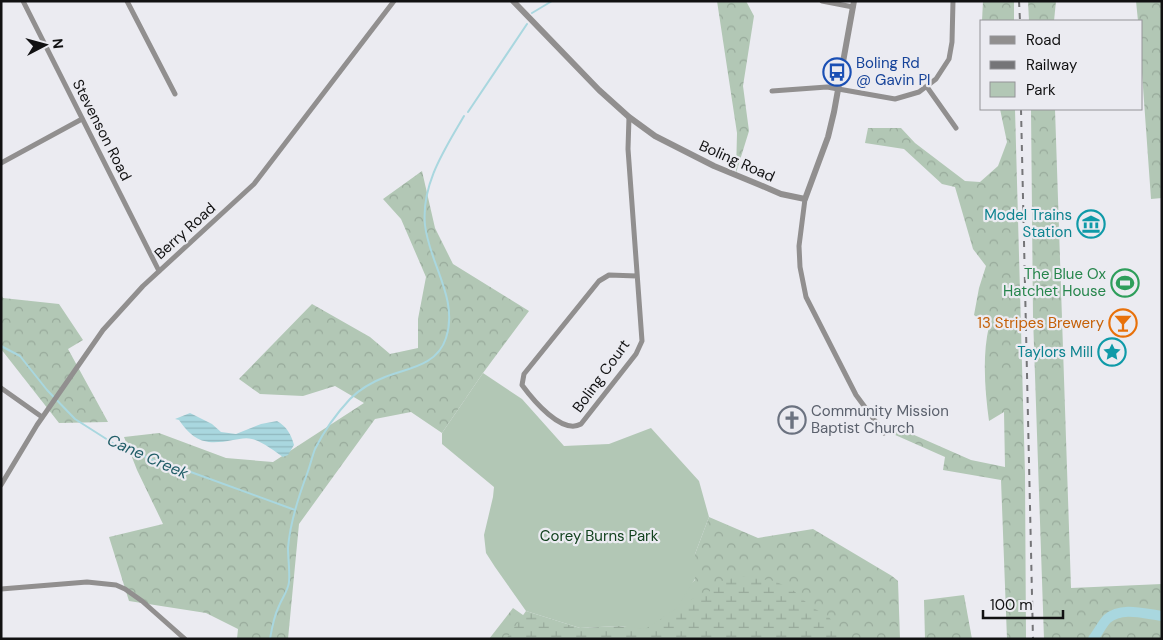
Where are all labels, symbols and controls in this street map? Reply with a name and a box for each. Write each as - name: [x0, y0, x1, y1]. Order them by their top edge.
- north arrow: [20, 20, 70, 70]
- legend: [980, 20, 1143, 110]
- text: Road: [1026, 30, 1061, 50]
- text: N: [48, 38, 67, 50]
- place label: Boling Rd @ Gavin Pl: [856, 53, 930, 90]
- text: Railway: [1026, 55, 1078, 75]
- bus stop icon: Boling Rd @ Gavin Pl: [822, 57, 852, 87]
- street label: Stevenson Road: [68, 76, 136, 184]
- text: Park: [1026, 80, 1056, 100]
- street label: Boling Road: [696, 135, 778, 187]
- street label: Berry Road: [150, 198, 220, 264]
- place label: Model Trains Station: [984, 205, 1072, 242]
- museum icon: Model Trains Station: [1076, 209, 1106, 239]
- place label: The Blue Ox Hatchet House: [1003, 264, 1107, 301]
- sports icon: The Blue Ox Hatchet House: [1110, 268, 1140, 298]
- bar icon: 13 Stripes Brewery: [1108, 308, 1138, 338]
- place label: 13 Stripes Brewery: [977, 313, 1105, 333]
- street label: Boling Court: [568, 335, 634, 416]
- place icon: Taylors Mill: [1097, 337, 1127, 367]
- place label: Taylors Mill: [1017, 342, 1093, 362]
- place label: Community Mission Baptist Church: [811, 401, 949, 438]
- church icon: Community Mission Baptist Church: [777, 405, 807, 435]
- water label: Cane Creek: [104, 429, 192, 484]
- park label: Corey Burns Park: [540, 526, 659, 546]
- scale bar: [983, 588, 1063, 620]
- text: 100 m: [990, 595, 1033, 615]

